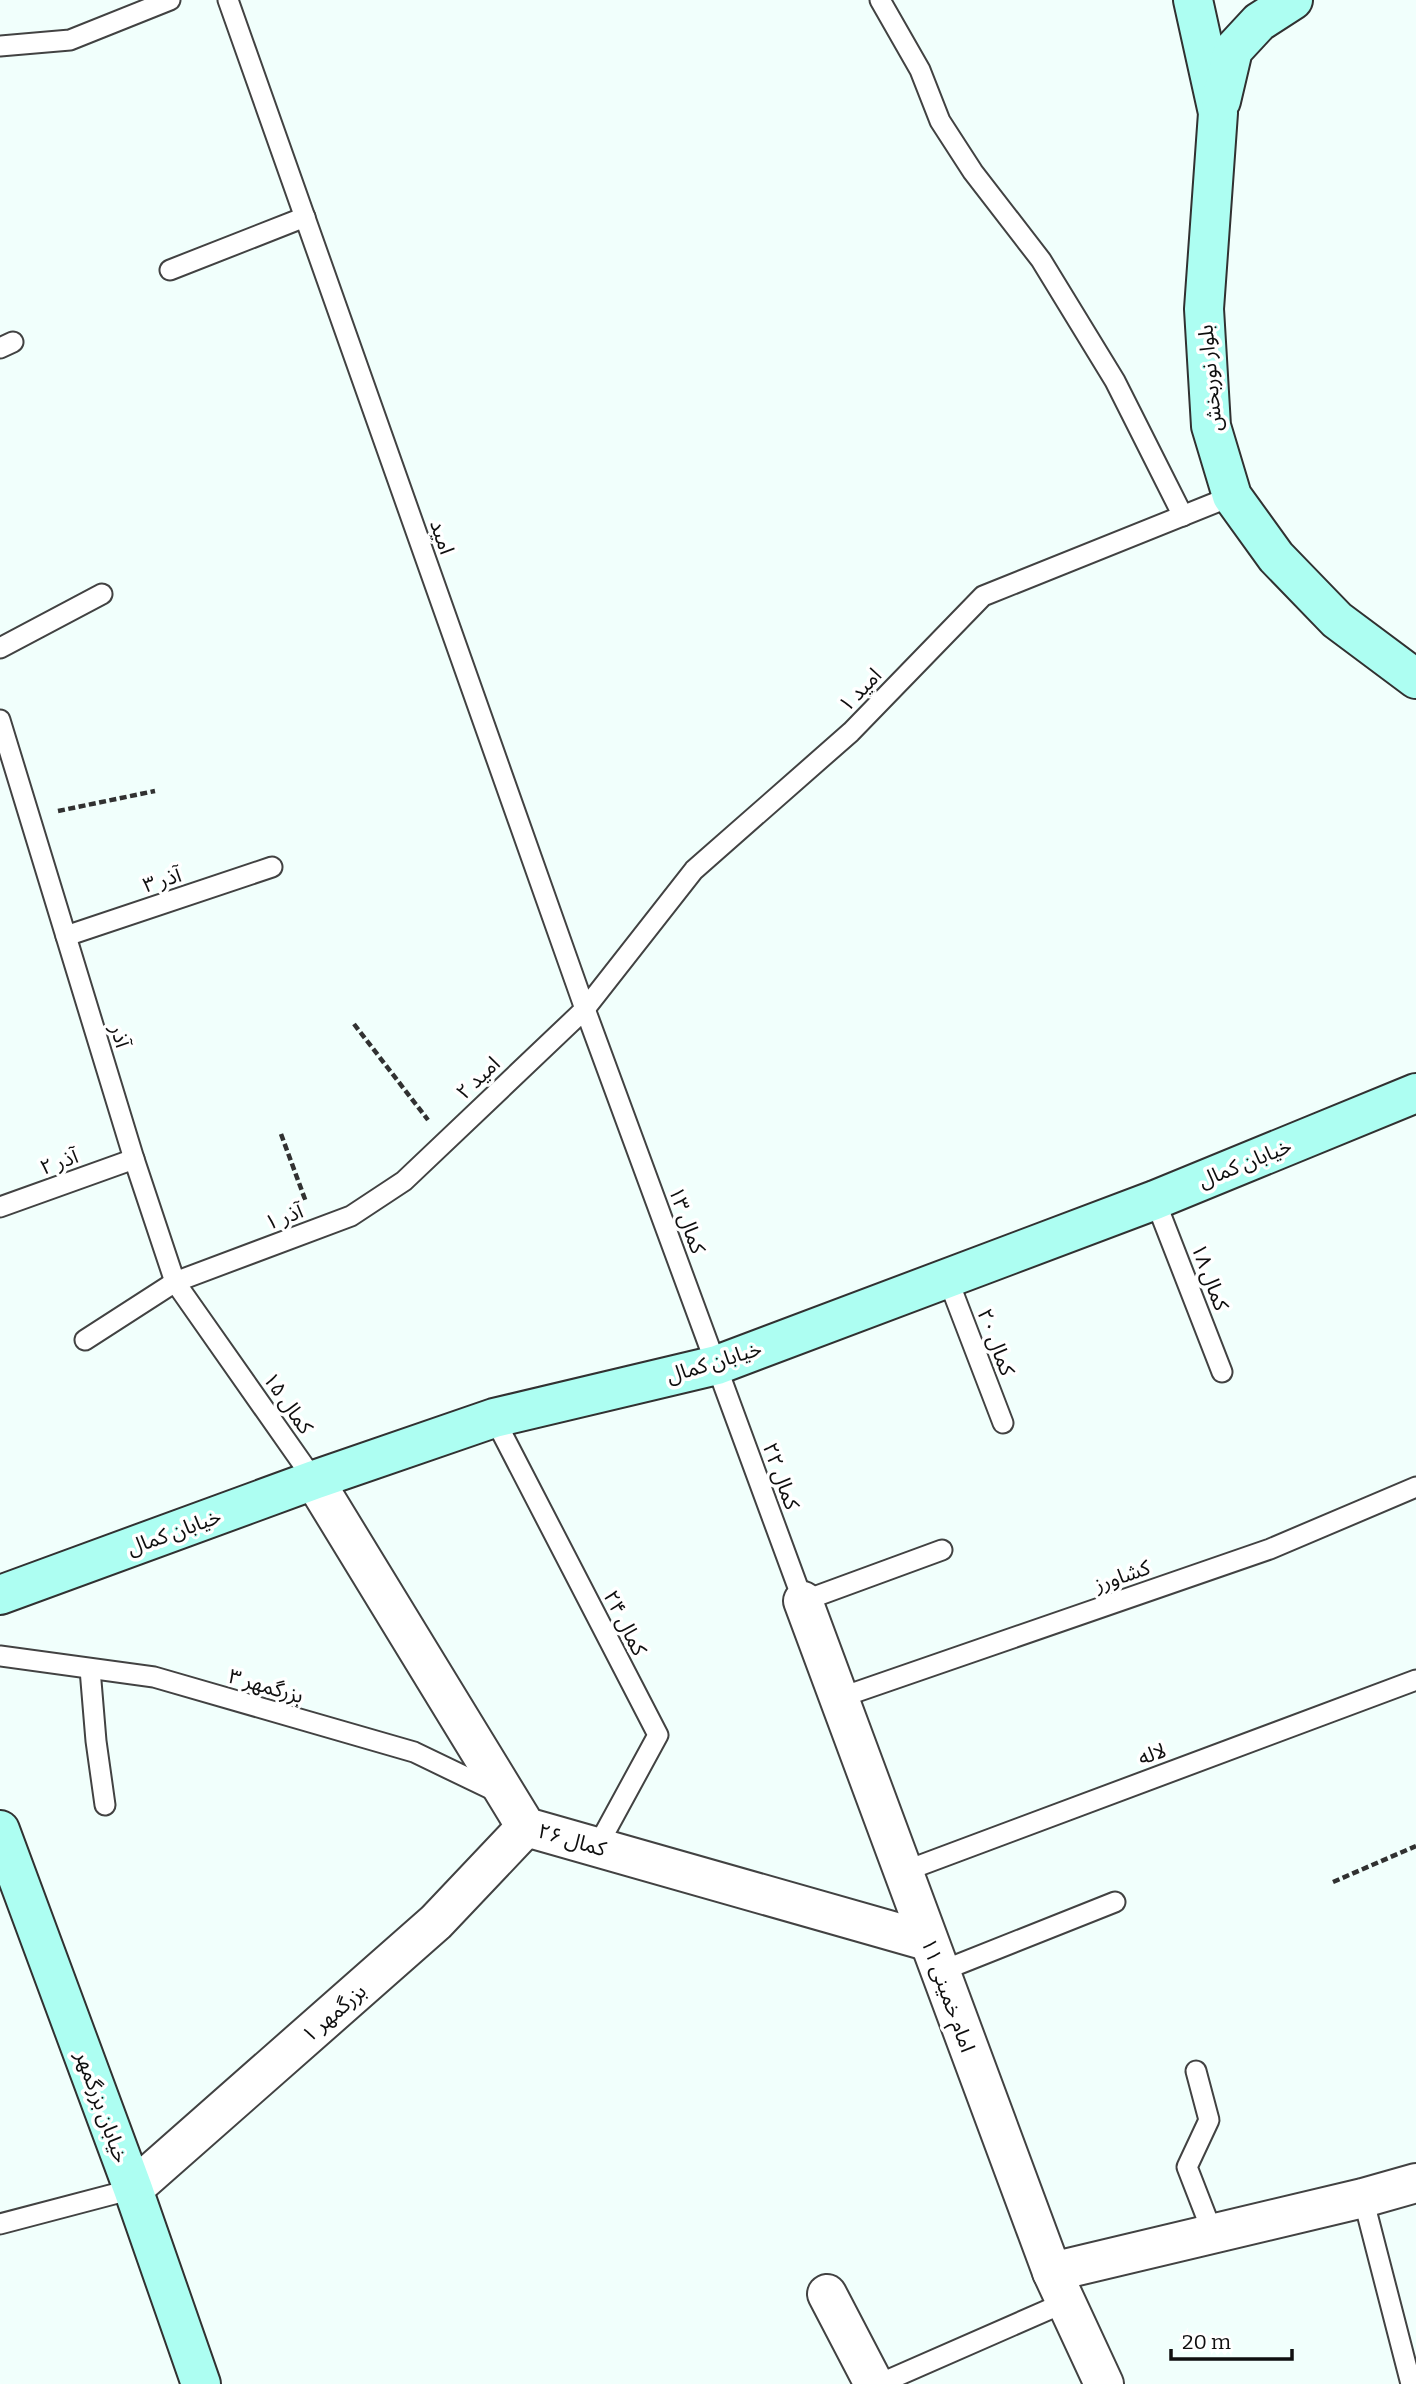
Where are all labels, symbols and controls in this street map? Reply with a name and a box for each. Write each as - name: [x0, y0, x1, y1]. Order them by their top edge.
- street label: بلوار نوربخش: [1192, 324, 1228, 432]
- street label: امید: [424, 516, 460, 558]
- street label: امید ۱: [833, 663, 887, 717]
- street label: آذر ۳: [139, 861, 185, 898]
- street label: آذر: [104, 1020, 136, 1051]
- street label: امید ۲: [451, 1051, 505, 1105]
- street label: خیابان کمال: [1195, 1133, 1295, 1193]
- street label: آذر ۲: [36, 1143, 83, 1181]
- street label: کمال ۱۳: [663, 1183, 711, 1258]
- street label: آذر ۱: [261, 1198, 308, 1236]
- street label: کمال ۱۸: [1185, 1240, 1235, 1315]
- street label: کمال ۲۰: [971, 1305, 1021, 1380]
- street label: خیابان کمال: [663, 1335, 765, 1389]
- street label: کمال ۱۵: [257, 1367, 319, 1439]
- street label: کمال ۲۲: [757, 1439, 805, 1514]
- street label: خیابان کمال: [123, 1503, 225, 1561]
- street label: کشاورز: [1090, 1554, 1154, 1598]
- street label: کمال ۲۴: [598, 1586, 653, 1660]
- street label: بزرگمهر ۳: [225, 1663, 307, 1709]
- street label: لاله: [1134, 1737, 1170, 1771]
- street label: کمال ۲۶: [535, 1818, 609, 1862]
- street label: امام خمینی ۱۱: [912, 1934, 981, 2057]
- street label: بزرگمهر ۱: [296, 1978, 372, 2048]
- street label: خیابان بزرگمهر: [69, 2047, 134, 2167]
- scale bar: [1171, 2318, 1292, 2362]
- text: 20 m: [1182, 2329, 1231, 2355]

